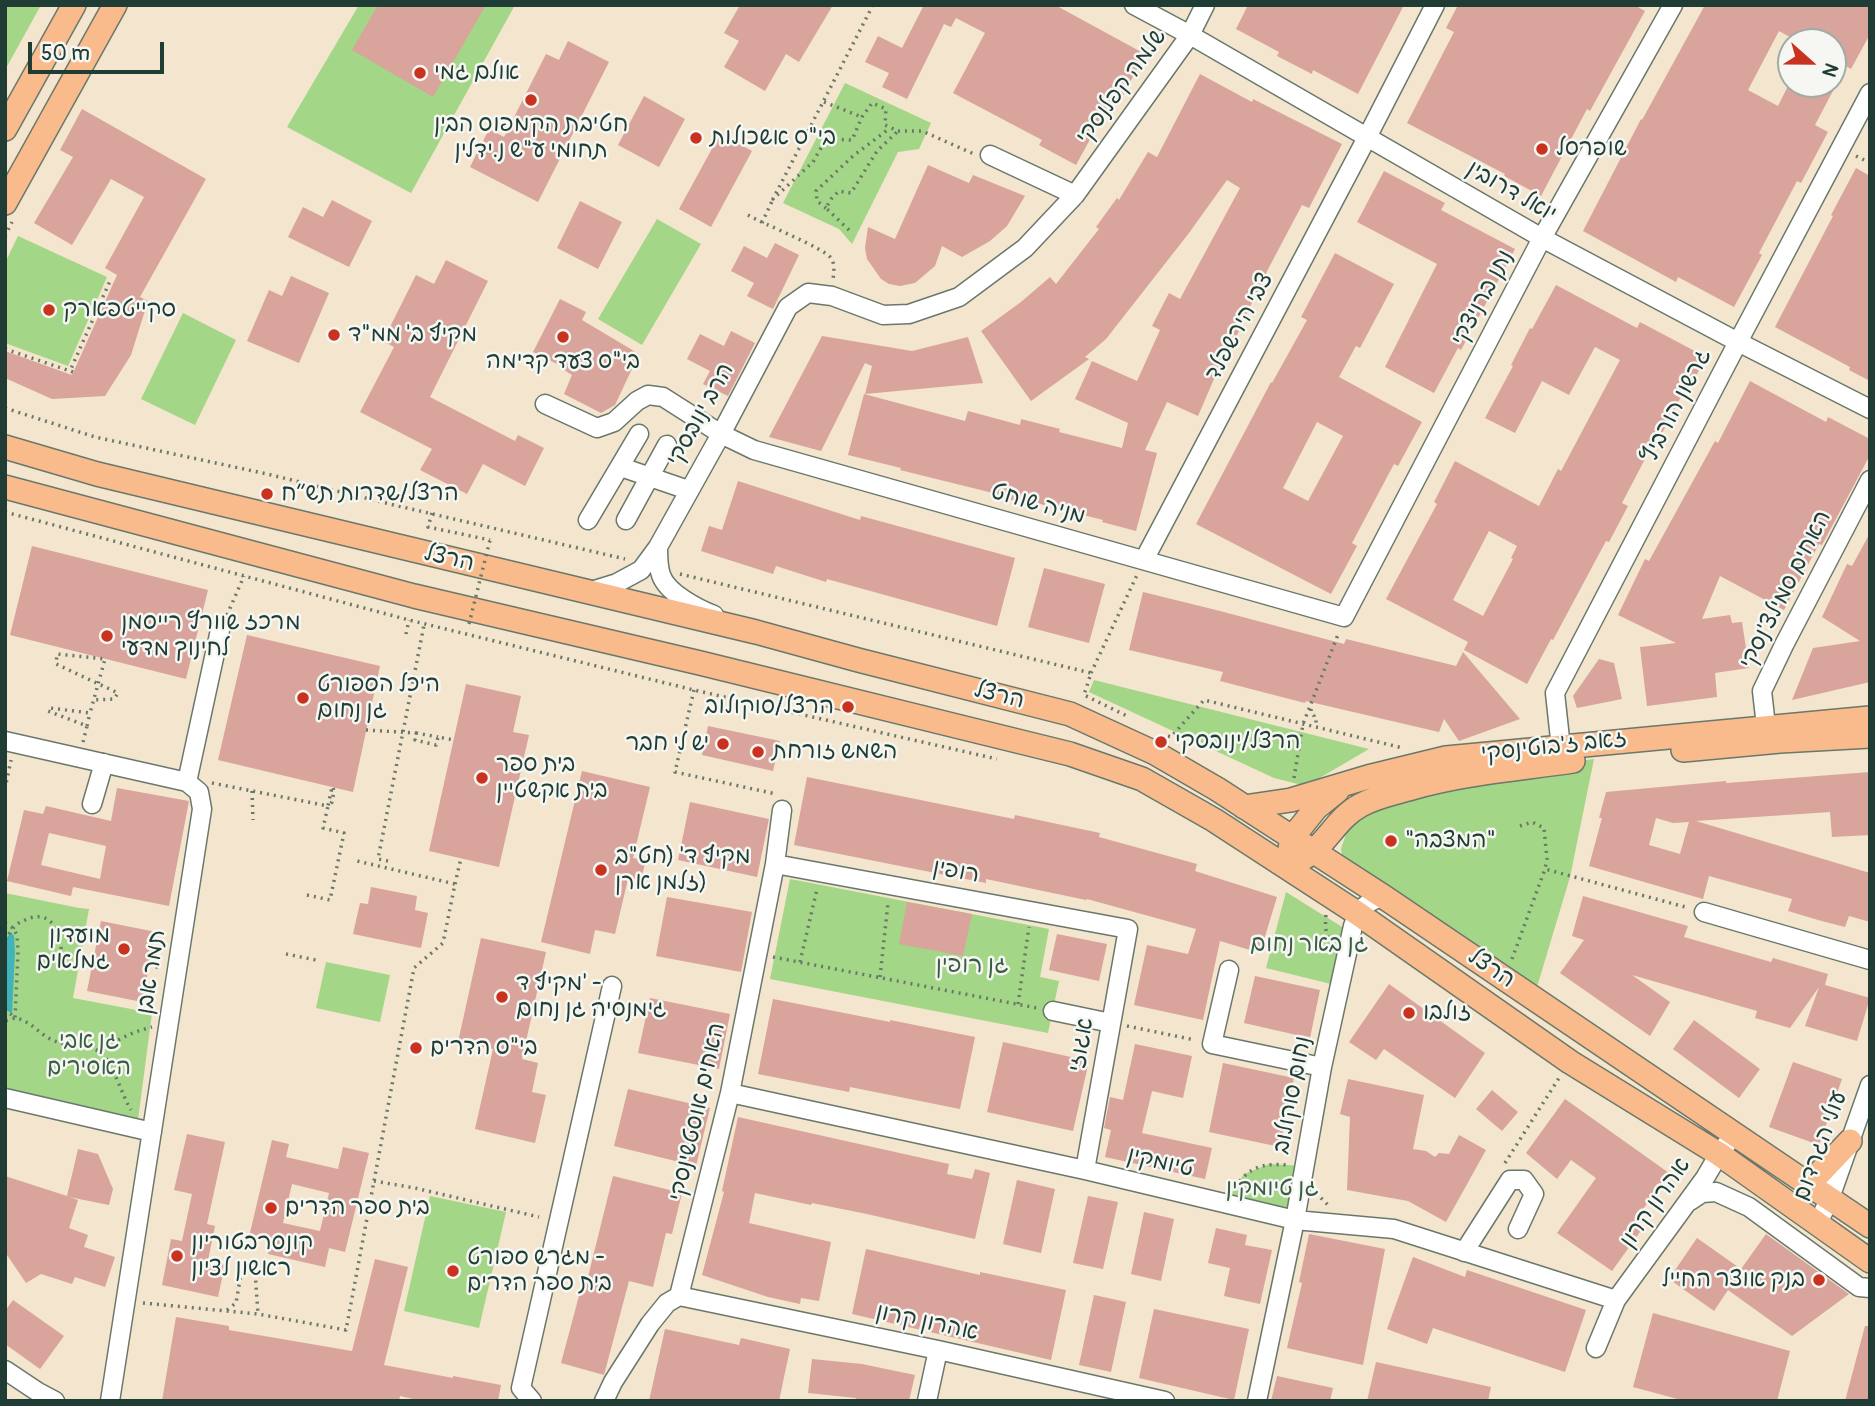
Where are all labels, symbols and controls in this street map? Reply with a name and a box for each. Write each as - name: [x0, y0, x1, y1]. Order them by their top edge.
- street label: שלמה קפלנסקי: [1071, 24, 1173, 150]
- scale bar: [32, 28, 168, 72]
- north arrow: [1777, 28, 1847, 98]
- text: 50 m: [41, 40, 90, 67]
- place label: אולם גמי: [434, 59, 520, 87]
- text: N: [1816, 59, 1843, 80]
- marker: אולם גמי: [412, 65, 428, 81]
- marker: חטיבת הקמפוס הבין תחומי ע"ש נ.ידלין: [523, 92, 539, 108]
- place label: חטיבת הקמפוס הבין תחומי ע"ש נ.ידלין: [434, 111, 628, 165]
- place label: בי"ס אשכולות: [710, 124, 836, 152]
- marker: בי"ס אשכולות: [688, 130, 704, 146]
- place label: שופרסל: [1556, 135, 1627, 163]
- marker: שופרסל: [1534, 141, 1550, 157]
- street label: יואל דרובין: [1461, 155, 1561, 229]
- street label: נתן ברניצקי: [1446, 245, 1520, 351]
- street label: צבי הירשפלד: [1200, 268, 1280, 386]
- place label: סקייטפארק: [63, 296, 176, 324]
- marker: סקייטפארק: [41, 302, 57, 318]
- place label: מקיף ב' ממ"ד: [348, 321, 477, 349]
- marker: מקיף ב' ממ"ד: [326, 327, 342, 343]
- marker: בי"ס צעד קדימה: [555, 329, 571, 345]
- street label: גרשון הורביץ: [1636, 344, 1718, 468]
- place label: בי"ס צעד קדימה: [486, 348, 640, 376]
- street label: הרב ינובסקי: [661, 359, 741, 471]
- street label: מניה שוחט: [988, 478, 1088, 532]
- place label: הרצל/שדרות תש״ח: [281, 480, 459, 508]
- marker: הרצל/שדרות תש״ח: [259, 486, 275, 502]
- street label: האחים סמילצ'נסקי: [1734, 506, 1838, 674]
- street label: הרצל: [421, 540, 477, 578]
- place label: מרכז שוורץ רייסמן לחינוך מדעי: [121, 609, 301, 663]
- marker: מרכז שוורץ רייסמן לחינוך מדעי: [99, 628, 115, 644]
- place label: היכל הספורט גן נחום: [317, 671, 440, 725]
- street label: הרצל: [971, 676, 1027, 716]
- marker: היכל הספורט גן נחום: [295, 690, 311, 706]
- place label: הרצל/סוקולוב: [705, 693, 834, 721]
- marker: הרצל/סוקולוב: [840, 699, 856, 715]
- street label: זאב ז'בוטינסקי: [1480, 726, 1628, 768]
- place label: הרצל/ינובסקי: [1175, 728, 1301, 756]
- place label: יש לי חבר: [626, 730, 709, 758]
- marker: הרצל/ינובסקי: [1153, 734, 1169, 750]
- marker: יש לי חבר: [715, 736, 731, 752]
- place label: השמש זורחת: [772, 738, 897, 766]
- marker: השמש זורחת: [750, 744, 766, 760]
- place label: בית ספר בית אקשטיין: [496, 751, 608, 805]
- marker: בית ספר בית אקשטיין: [474, 770, 490, 786]
- place label: "המצבה": [1405, 827, 1496, 855]
- marker: "המצבה": [1383, 833, 1399, 849]
- place label: מקיף ד' (חט"ב זלמן ארן): [615, 843, 751, 897]
- street label: רופין: [931, 854, 981, 890]
- marker: מקיף ד' (חט"ב זלמן ארן): [593, 862, 609, 878]
- place label: מועדון גמלאים: [36, 922, 110, 976]
- street label: תמר אבן: [132, 928, 172, 1016]
- park label: גן באר נחום: [1250, 931, 1368, 959]
- marker: מועדון גמלאים: [116, 941, 132, 957]
- street label: הרצל: [1462, 943, 1520, 995]
- park label: גן רופין: [936, 952, 1008, 980]
- place label: מקיף ד' - גימנסיה גן נחום: [516, 970, 667, 1024]
- marker: מקיף ד' - גימנסיה גן נחום: [494, 989, 510, 1005]
- place label: זולבו: [1423, 999, 1472, 1027]
- marker: זולבו: [1401, 1005, 1417, 1021]
- street label: אגוזי: [1064, 1016, 1100, 1074]
- street label: האחים אוסטשינסקי: [664, 1020, 732, 1204]
- park label: גן אבי האסירים: [47, 1028, 131, 1082]
- place label: בי"ס הדרים: [430, 1034, 537, 1062]
- street label: נחום סוקולוב: [1268, 1034, 1318, 1156]
- marker: בי"ס הדרים: [408, 1040, 424, 1056]
- street label: עולי הגרדום: [1788, 1087, 1854, 1205]
- street label: טיומקין: [1124, 1142, 1196, 1184]
- street label: אהרון קרון: [1615, 1152, 1697, 1254]
- park label: גן טיומקין: [1225, 1175, 1319, 1203]
- place label: בית ספר הדרים: [285, 1194, 430, 1222]
- marker: בית ספר הדרים: [263, 1200, 279, 1216]
- place label: קונסרבטוריון ראשון לציון: [191, 1229, 313, 1283]
- place label: מגרש ספורט - בית ספר הדרים: [467, 1244, 612, 1298]
- marker: קונסרבטוריון ראשון לציון: [169, 1248, 185, 1264]
- marker: מגרש ספורט - בית ספר הדרים: [445, 1263, 461, 1279]
- place label: בנק אוצר החייל: [1662, 1266, 1805, 1294]
- marker: בנק אוצר החייל: [1811, 1272, 1827, 1288]
- street label: אהרון קרון: [873, 1299, 981, 1347]

